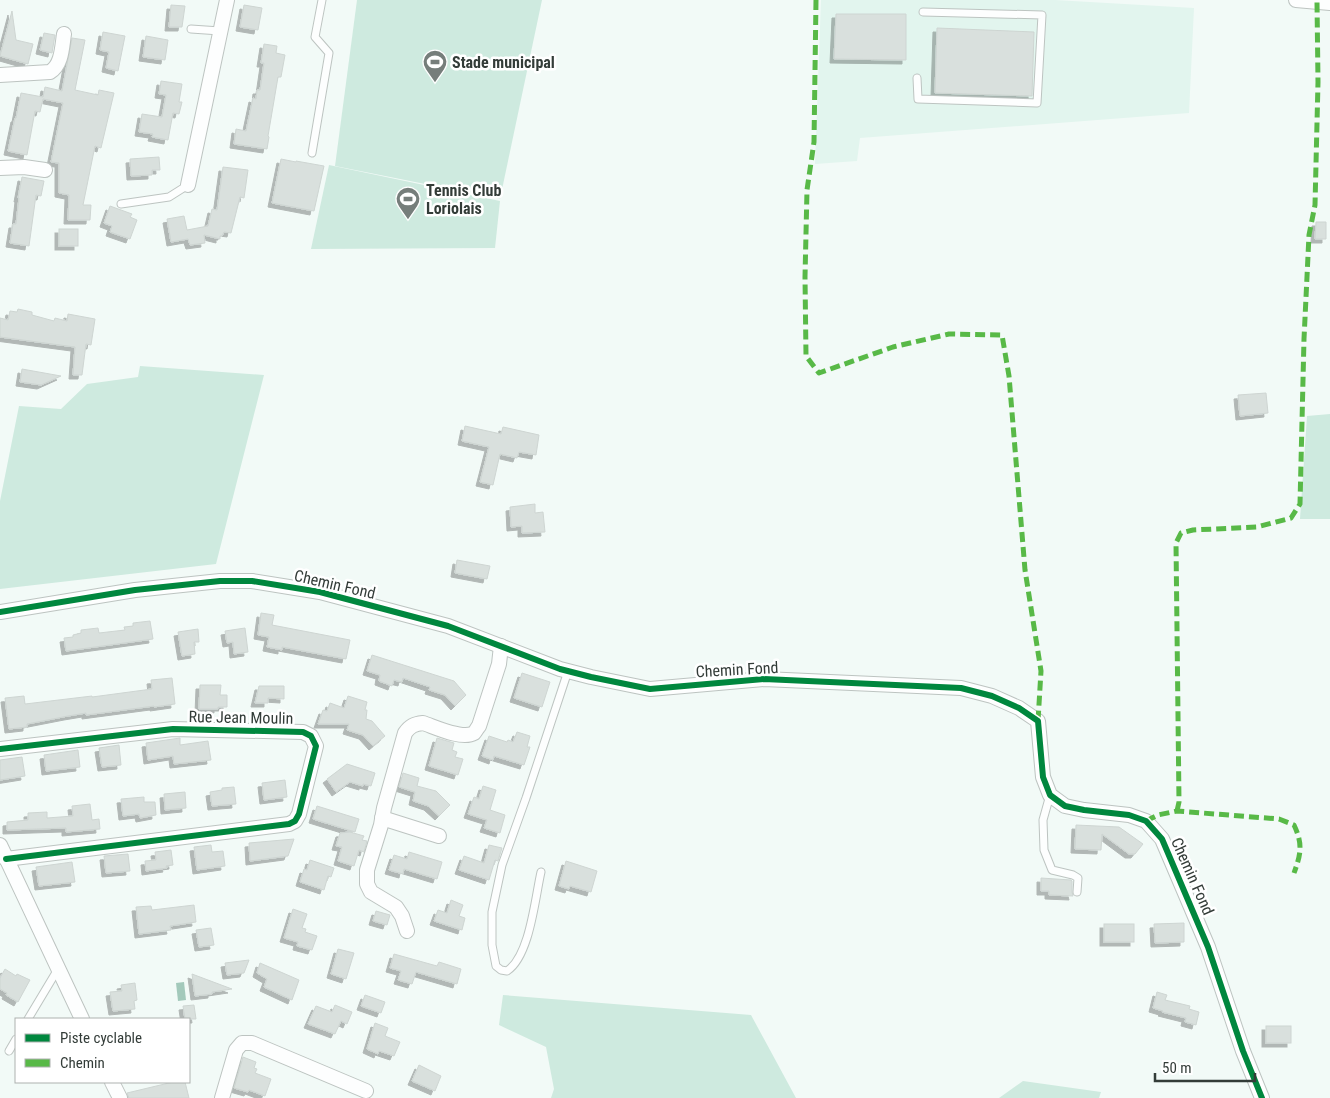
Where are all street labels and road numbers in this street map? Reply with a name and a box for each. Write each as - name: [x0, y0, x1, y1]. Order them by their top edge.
- street label: Chemin Fond: [292, 566, 377, 603]
- street label: Chemin Fond: [695, 658, 779, 681]
- street label: Rue Jean Moulin: [188, 707, 293, 728]
- street label: Chemin Fond: [1167, 835, 1218, 918]

